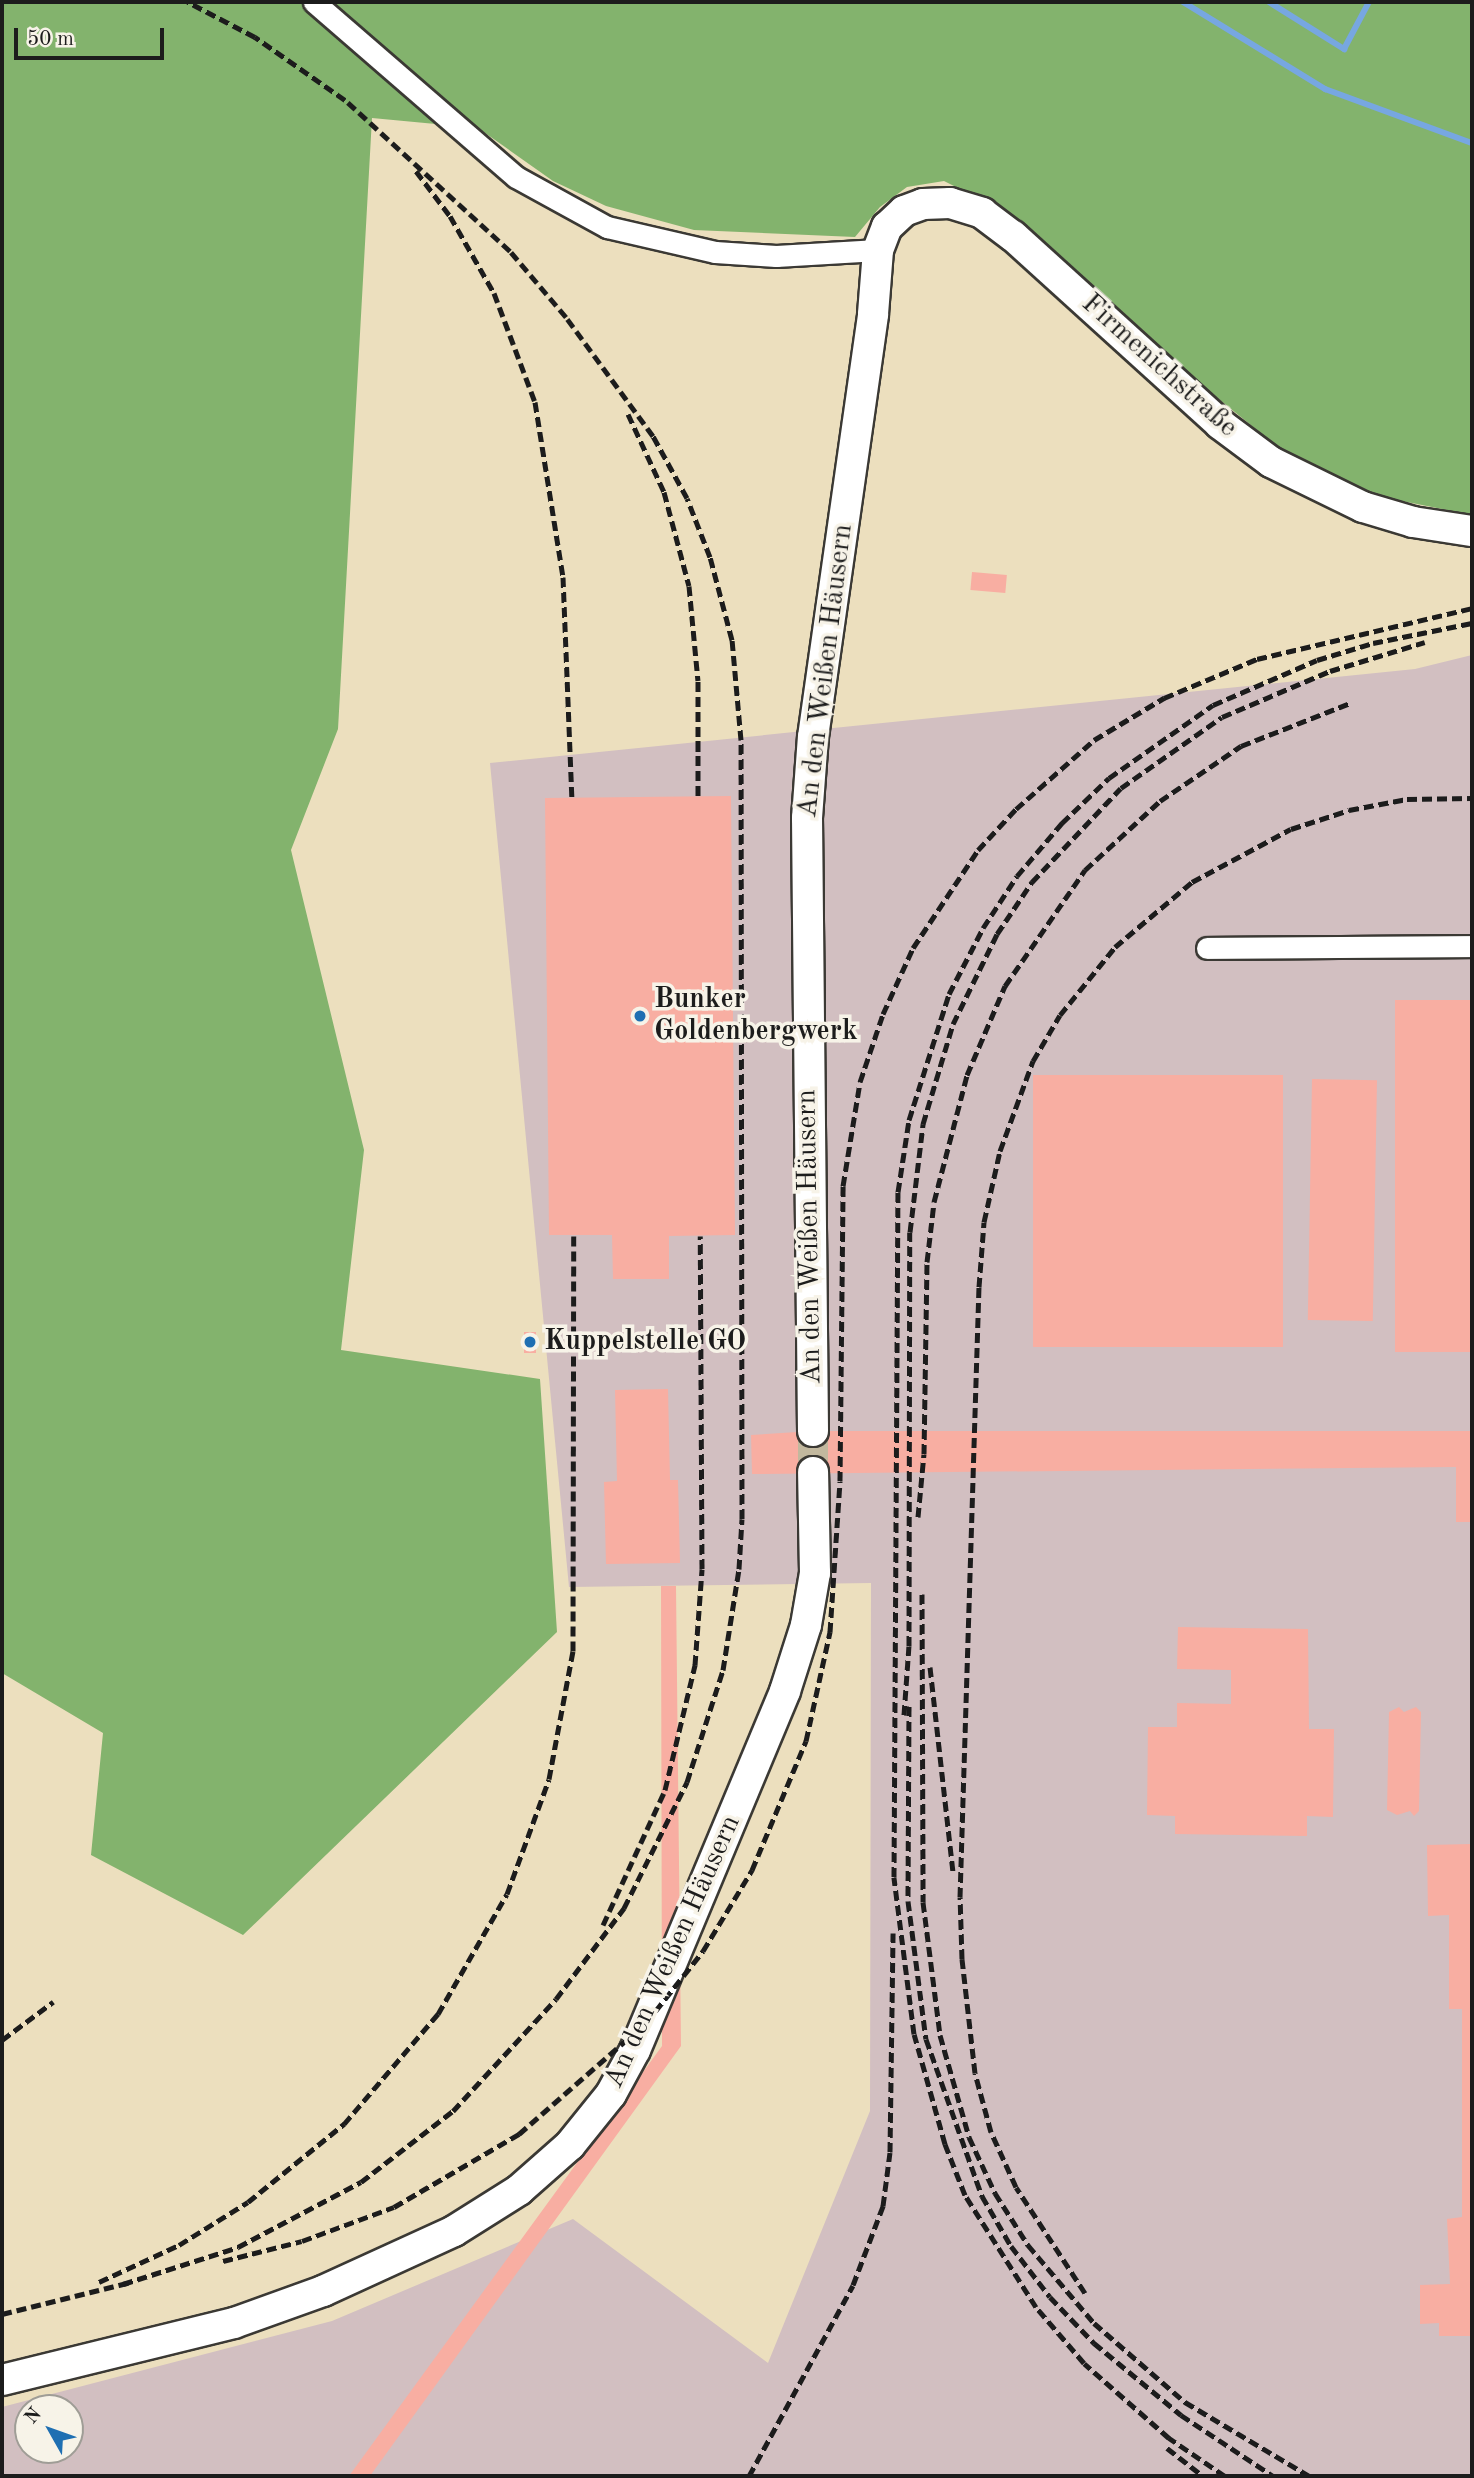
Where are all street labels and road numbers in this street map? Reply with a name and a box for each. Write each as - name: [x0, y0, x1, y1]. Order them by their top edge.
- street label: Firmenichstraße: [1074, 287, 1244, 445]
- street label: An den Weißen Häusern: [791, 522, 861, 820]
- street label: An den Weißen Häusern: [791, 1089, 829, 1385]
- street label: An den Weißen Häusern: [598, 1810, 748, 2094]

